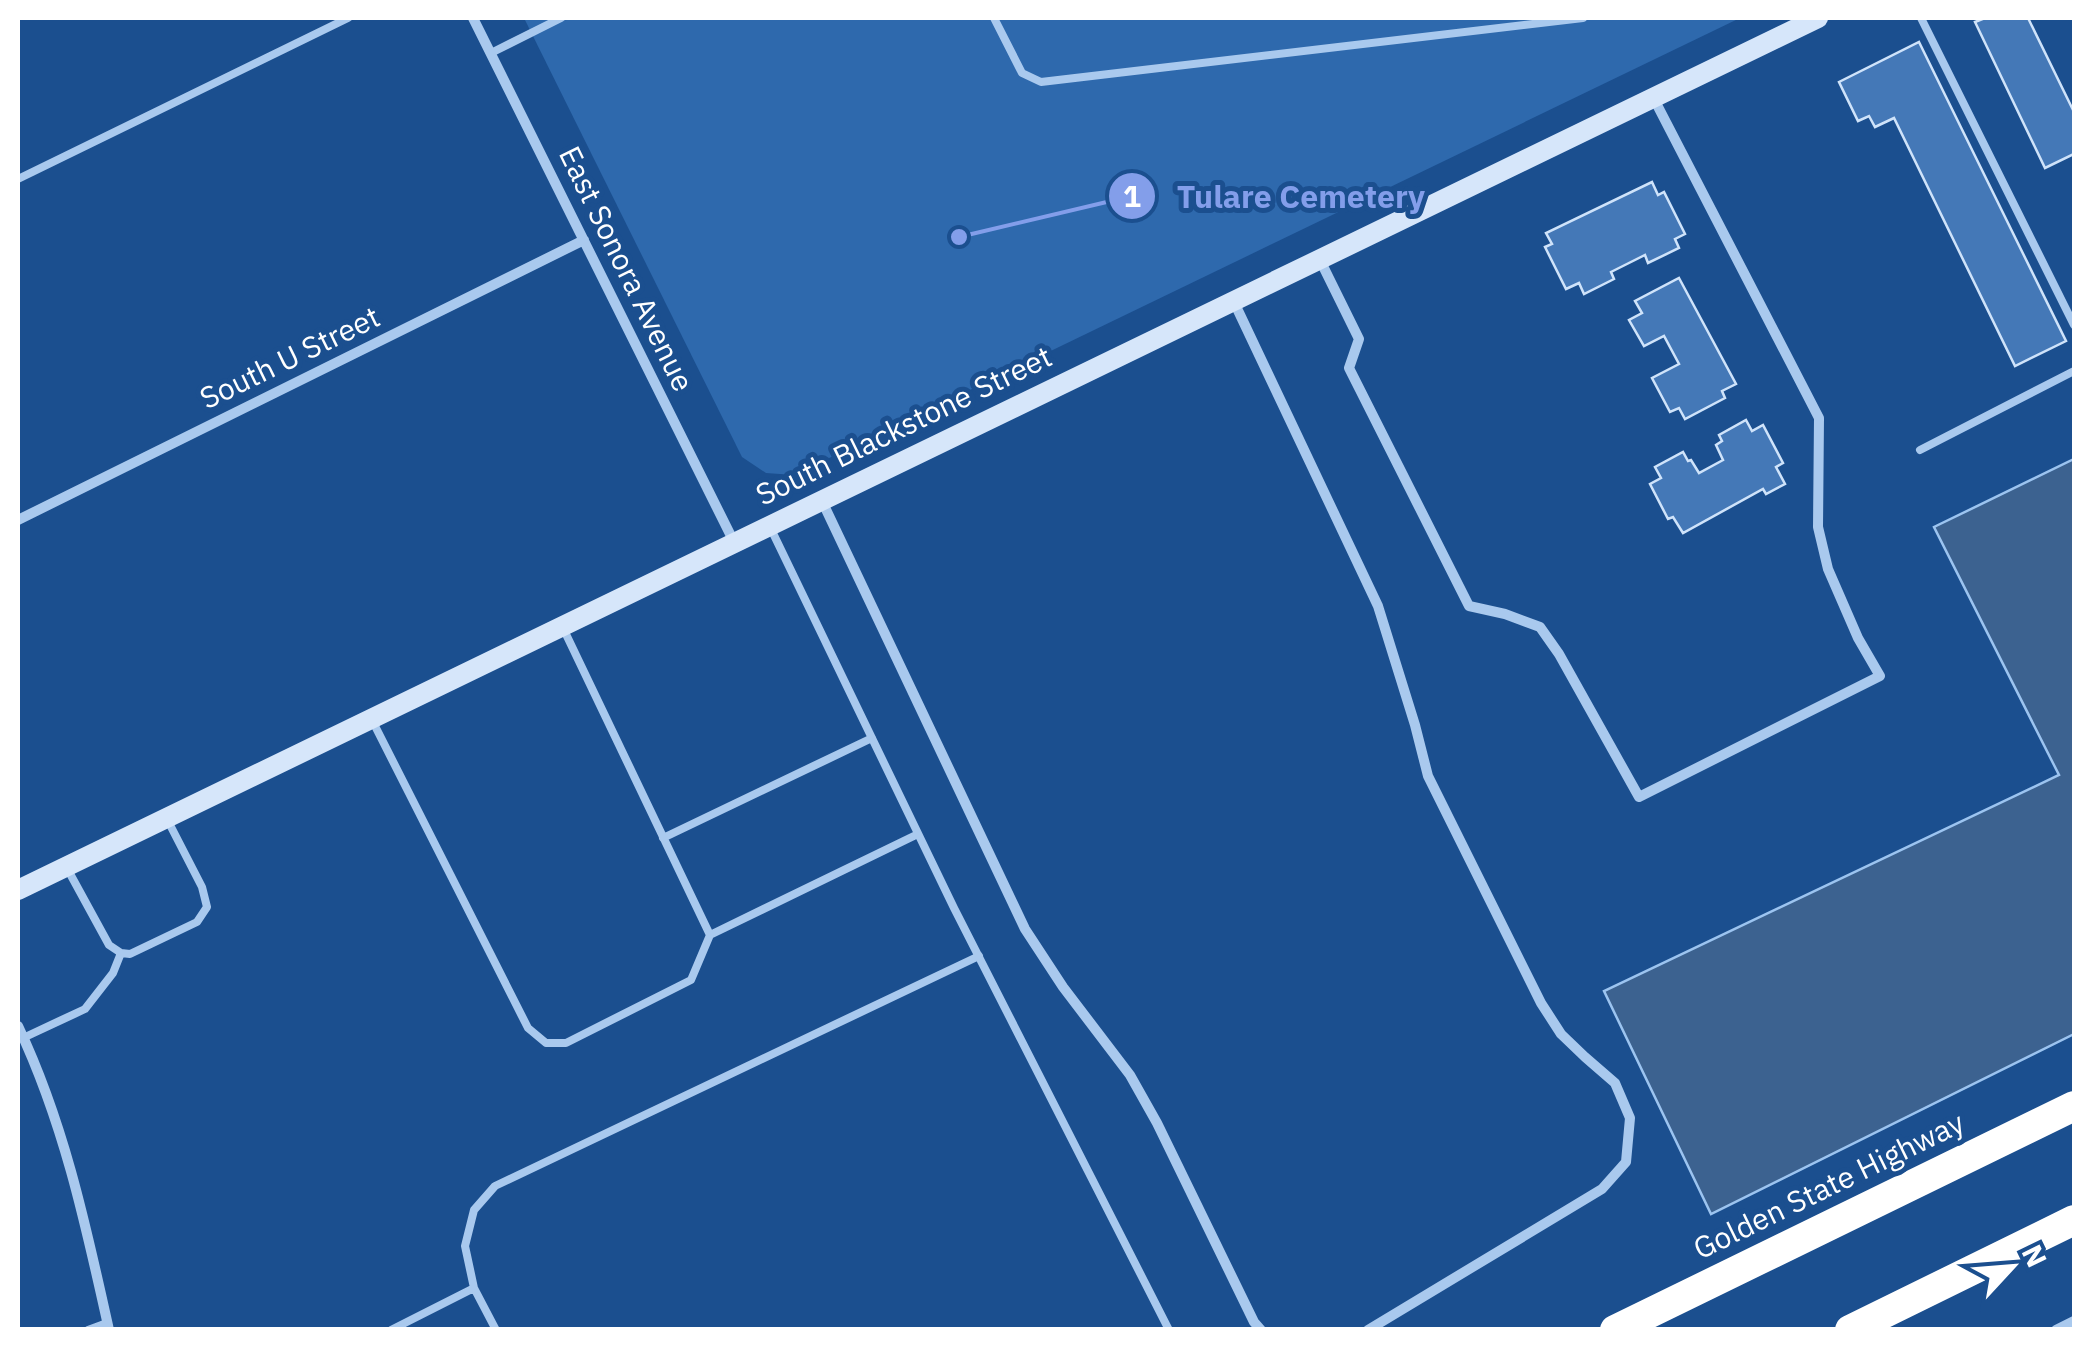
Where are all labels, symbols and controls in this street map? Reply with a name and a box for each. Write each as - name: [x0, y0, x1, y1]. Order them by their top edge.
- street label: East Sonora Avenue: [551, 139, 704, 397]
- callout: Tulare Cemetery: [1107, 165, 1445, 227]
- text: Tulare Cemetery: [1177, 175, 1425, 217]
- text: 1: [1123, 176, 1141, 215]
- street label: South U Street: [193, 296, 386, 417]
- street label: South Blackstone Street: [749, 336, 1058, 513]
- street label: Golden State Highway: [1686, 1102, 1970, 1267]
- north arrow: [1962, 1217, 2062, 1317]
- text: N: [2014, 1239, 2056, 1273]

